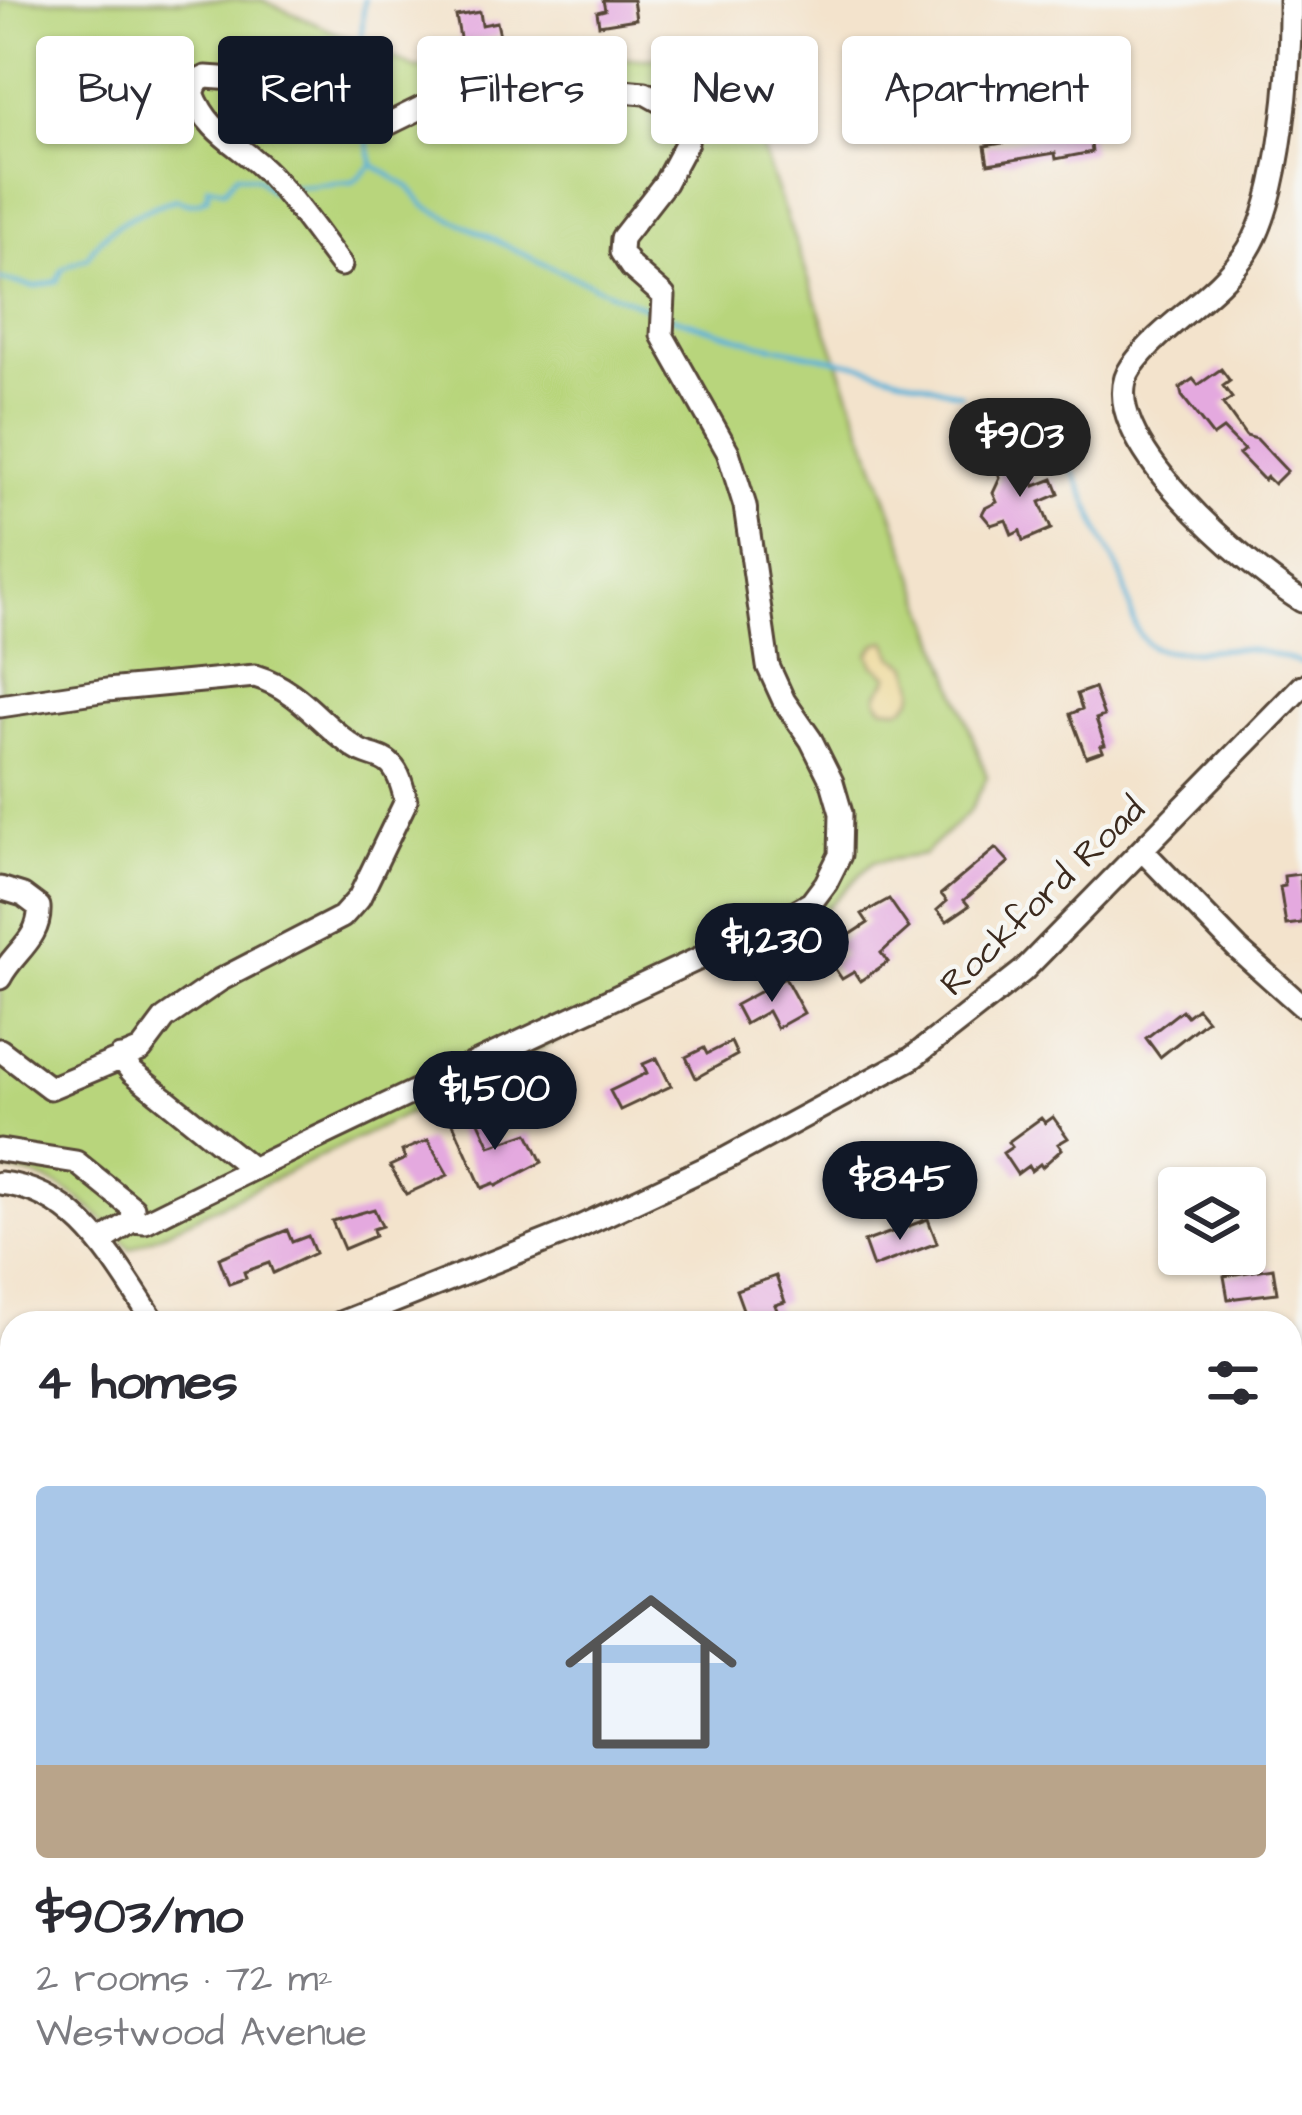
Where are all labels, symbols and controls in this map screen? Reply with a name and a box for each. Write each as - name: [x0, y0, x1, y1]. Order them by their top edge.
- chip: Buy: [36, 36, 194, 144]
- chip: Rent: [218, 36, 393, 144]
- chip: Filters: [417, 36, 627, 144]
- chip: New: [651, 36, 818, 144]
- chip: Apartment: [842, 36, 1131, 144]
- pin: $903: [949, 398, 1091, 500]
- text: $903: [976, 410, 1064, 464]
- street label: Rockford Road: [929, 786, 1157, 1008]
- pin: $1,230: [674, 903, 870, 1005]
- text: $1,230: [722, 915, 822, 969]
- pin: $1,500: [397, 1051, 593, 1153]
- text: $1,500: [440, 1063, 550, 1117]
- pin: $845: [829, 1141, 971, 1243]
- text: $845: [849, 1153, 951, 1207]
- map controls: [1158, 1167, 1266, 1275]
- button: layers: [1158, 1167, 1266, 1275]
- text: 4 homes: [36, 1348, 238, 1419]
- icon: filters: [1200, 1350, 1266, 1416]
- icon: home: [543, 1564, 759, 1780]
- text: $903/mo: [36, 1882, 243, 1953]
- text: 2 rooms · 72 m²: [36, 1953, 333, 2007]
- text: Westwood Avenue: [36, 2007, 367, 2061]

